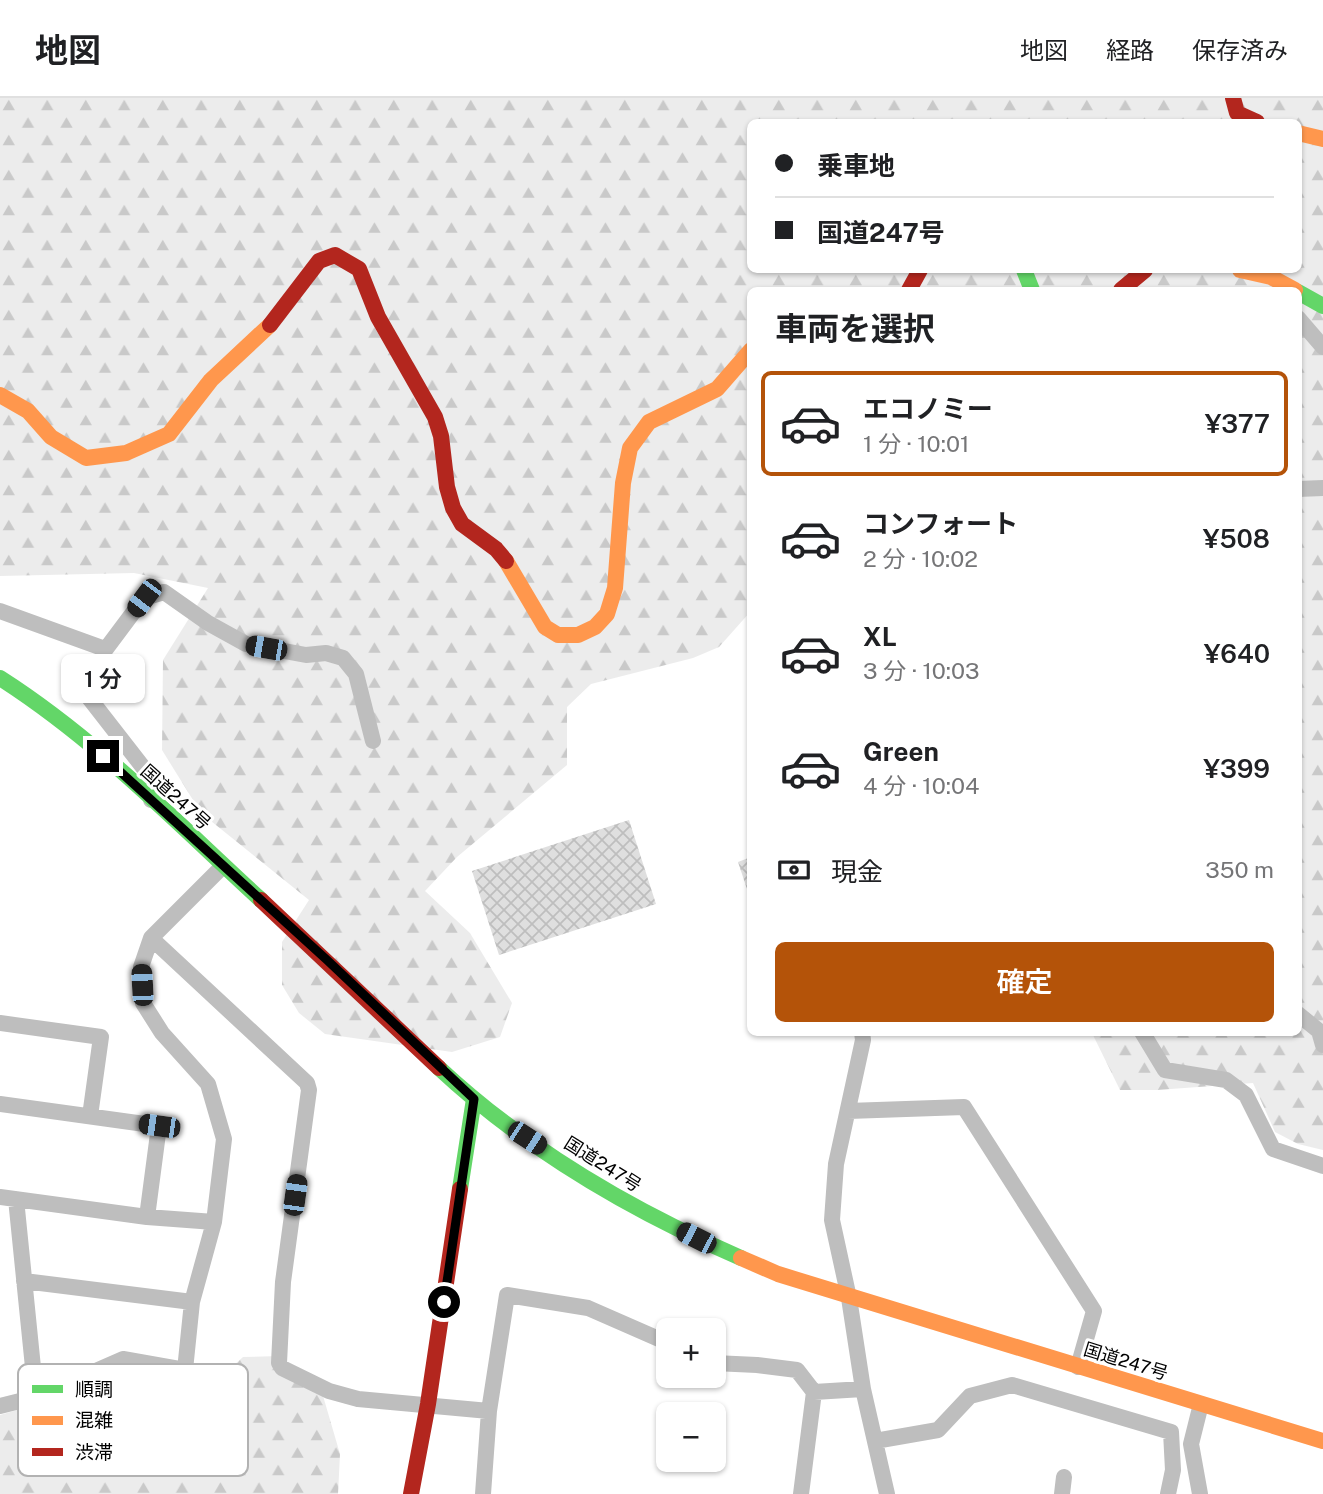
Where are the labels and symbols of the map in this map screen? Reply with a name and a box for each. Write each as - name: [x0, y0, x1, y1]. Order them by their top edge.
- car: [123, 575, 166, 621]
- car: [244, 634, 289, 662]
- callout: 1 分: [61, 654, 145, 704]
- route end: [87, 740, 119, 772]
- street label: 国道247号: [137, 760, 215, 834]
- car: [131, 963, 154, 1007]
- car: [137, 1113, 182, 1139]
- car: [504, 1118, 551, 1158]
- street label: 国道247号: [561, 1132, 645, 1196]
- car: [282, 1173, 309, 1217]
- car: [673, 1219, 720, 1257]
- route start: [428, 1286, 460, 1318]
- street label: 国道247号: [1081, 1338, 1171, 1384]
- legend: [18, 1364, 248, 1476]
- text: 順調: [75, 1378, 113, 1400]
- text: 混雑: [75, 1409, 113, 1431]
- text: 渋滞: [75, 1441, 113, 1463]

